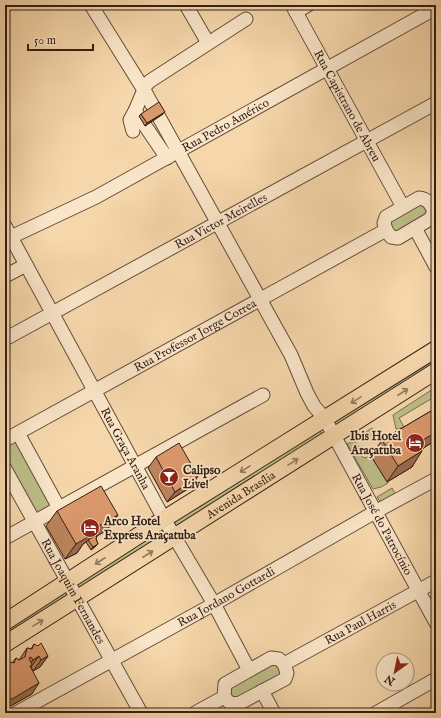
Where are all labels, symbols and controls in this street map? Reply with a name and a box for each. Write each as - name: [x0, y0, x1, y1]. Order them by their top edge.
- scale bar: [28, 26, 93, 52]
- text: 50 m: [34, 33, 56, 48]
- street label: Rua Capistrano de Abreu: [310, 48, 384, 165]
- street label: Rua Pedro Américo: [179, 95, 272, 156]
- street label: Rua Victor Meirelles: [172, 190, 270, 253]
- street label: Rua Professor Jorge Correa: [132, 296, 260, 375]
- one-way arrow: [397, 388, 408, 396]
- one-way arrow: [351, 396, 362, 404]
- street label: Rua Graça Aranha: [97, 405, 154, 493]
- place label: Ibis Hotel Araçatuba: [350, 429, 402, 459]
- hotel icon: Ibis Hotel Araçatuba: [404, 432, 426, 454]
- one-way arrow: [287, 458, 298, 466]
- place label: Calipso Live!: [182, 463, 221, 492]
- one-way arrow: [239, 465, 251, 473]
- bar icon: Calipso Live!: [158, 466, 180, 488]
- street label: Avenida Brasília: [203, 467, 279, 523]
- street label: Rua José do Patrocínio: [348, 471, 416, 578]
- place label: Arco Hotel Express Araçatuba: [103, 514, 196, 544]
- hotel icon: Arco Hotel Express Araçatuba: [79, 517, 101, 539]
- street label: Rua Joaquim Fernandes: [37, 536, 108, 647]
- one-way arrow: [142, 550, 153, 558]
- one-way arrow: [95, 557, 106, 565]
- street label: Rua Jordano Gottardi: [175, 564, 277, 631]
- street label: Rua Paul Harris: [322, 597, 399, 648]
- one-way arrow: [32, 619, 44, 627]
- north arrow: [375, 652, 415, 692]
- text: N: [382, 671, 399, 689]

